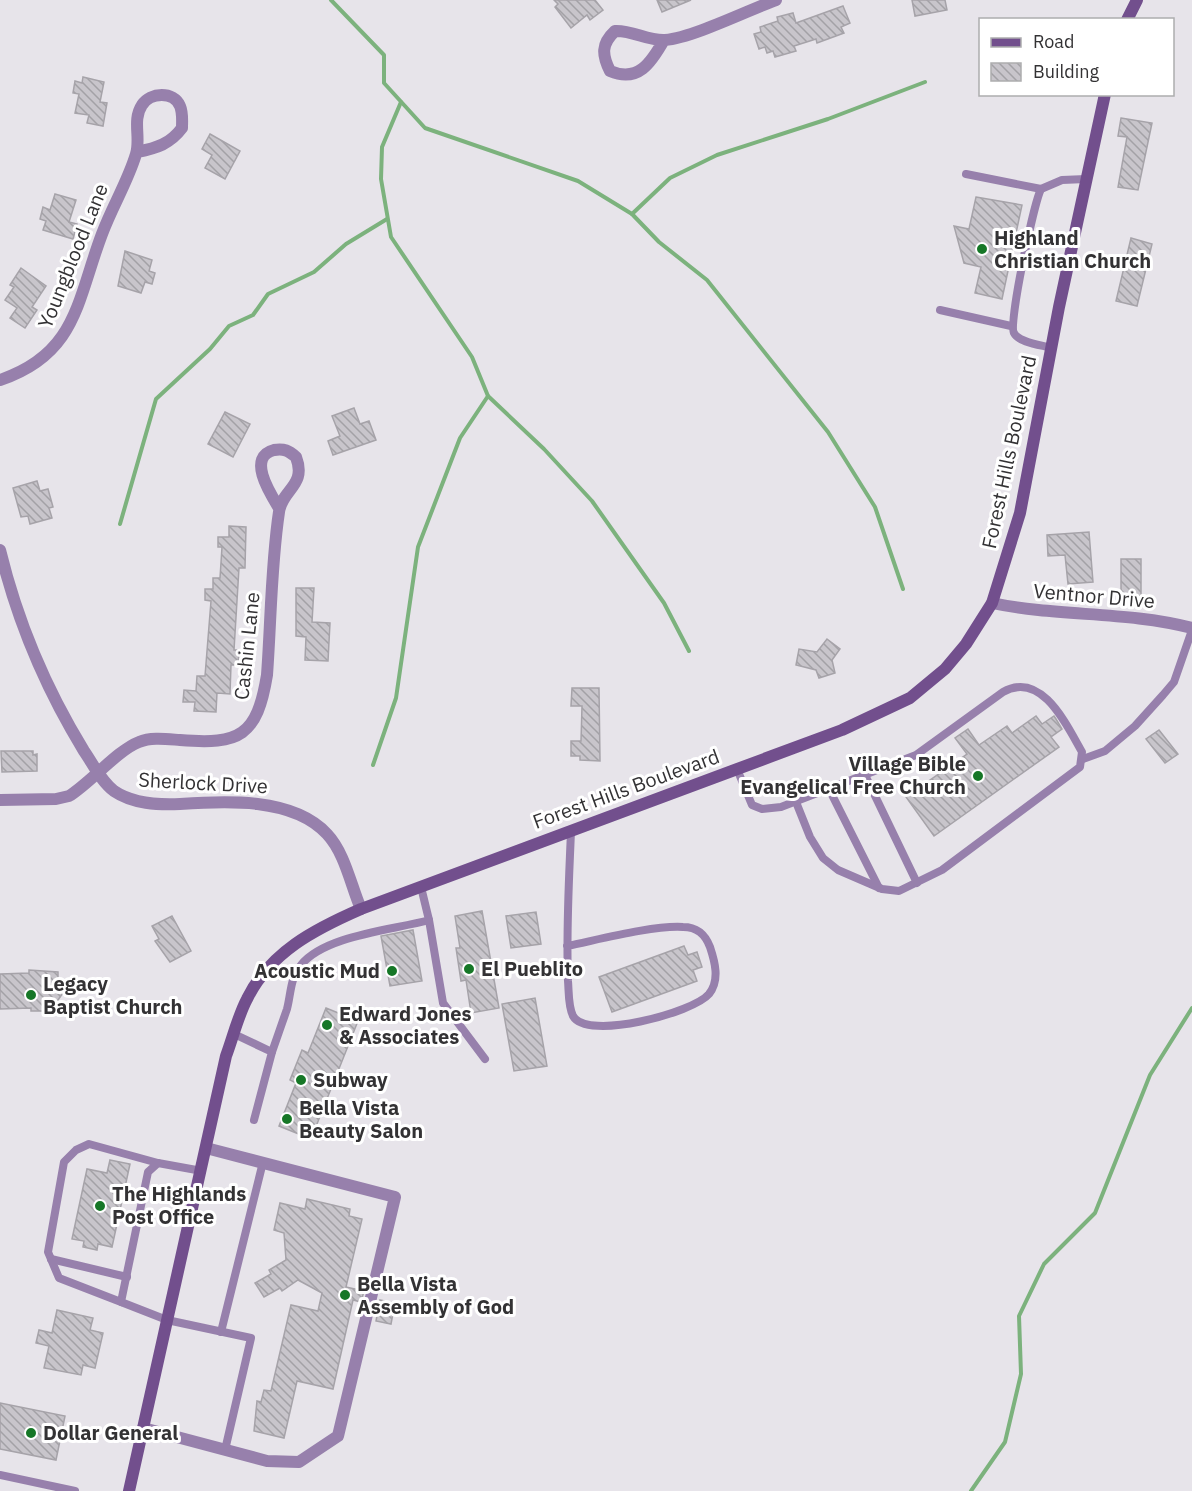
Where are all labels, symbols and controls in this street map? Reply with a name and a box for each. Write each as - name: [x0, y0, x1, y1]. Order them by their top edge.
- legend: [979, 18, 1174, 96]
- text: Road: [1033, 30, 1074, 53]
- text: Building: [1033, 60, 1100, 83]
- street label: Youngblood Lane: [31, 179, 114, 332]
- place label: Highland Christian Church: [994, 224, 1151, 274]
- marker: Highland Christian Church: [975, 242, 989, 256]
- street label: Forest Hills Boulevard: [975, 353, 1042, 551]
- street label: Ventnor Drive: [1032, 577, 1156, 614]
- street label: Cashin Lane: [227, 591, 266, 701]
- street label: Forest Hills Boulevard: [529, 742, 723, 835]
- place label: Village Bible Evangelical Free Church: [740, 750, 966, 800]
- street label: Sherlock Drive: [138, 766, 269, 799]
- marker: Village Bible Evangelical Free Church: [971, 769, 985, 783]
- place label: El Pueblito: [481, 955, 583, 982]
- place label: Acoustic Mud: [254, 957, 380, 984]
- marker: El Pueblito: [462, 962, 476, 976]
- marker: Acoustic Mud: [385, 964, 399, 978]
- place label: Legacy Baptist Church: [43, 970, 183, 1020]
- marker: Legacy Baptist Church: [24, 988, 38, 1002]
- place label: Edward Jones & Associates: [339, 1000, 472, 1050]
- marker: Edward Jones & Associates: [320, 1018, 334, 1032]
- place label: Subway: [313, 1066, 388, 1093]
- marker: Subway: [294, 1073, 308, 1087]
- place label: Bella Vista Beauty Salon: [299, 1094, 423, 1144]
- marker: Bella Vista Beauty Salon: [280, 1112, 294, 1126]
- place label: The Highlands Post Office: [112, 1180, 246, 1230]
- marker: The Highlands Post Office: [93, 1199, 107, 1213]
- place label: Bella Vista Assembly of God: [357, 1270, 514, 1320]
- marker: Bella Vista Assembly of God: [338, 1288, 352, 1302]
- place label: Dollar General: [43, 1419, 178, 1446]
- marker: Dollar General: [24, 1426, 38, 1440]

